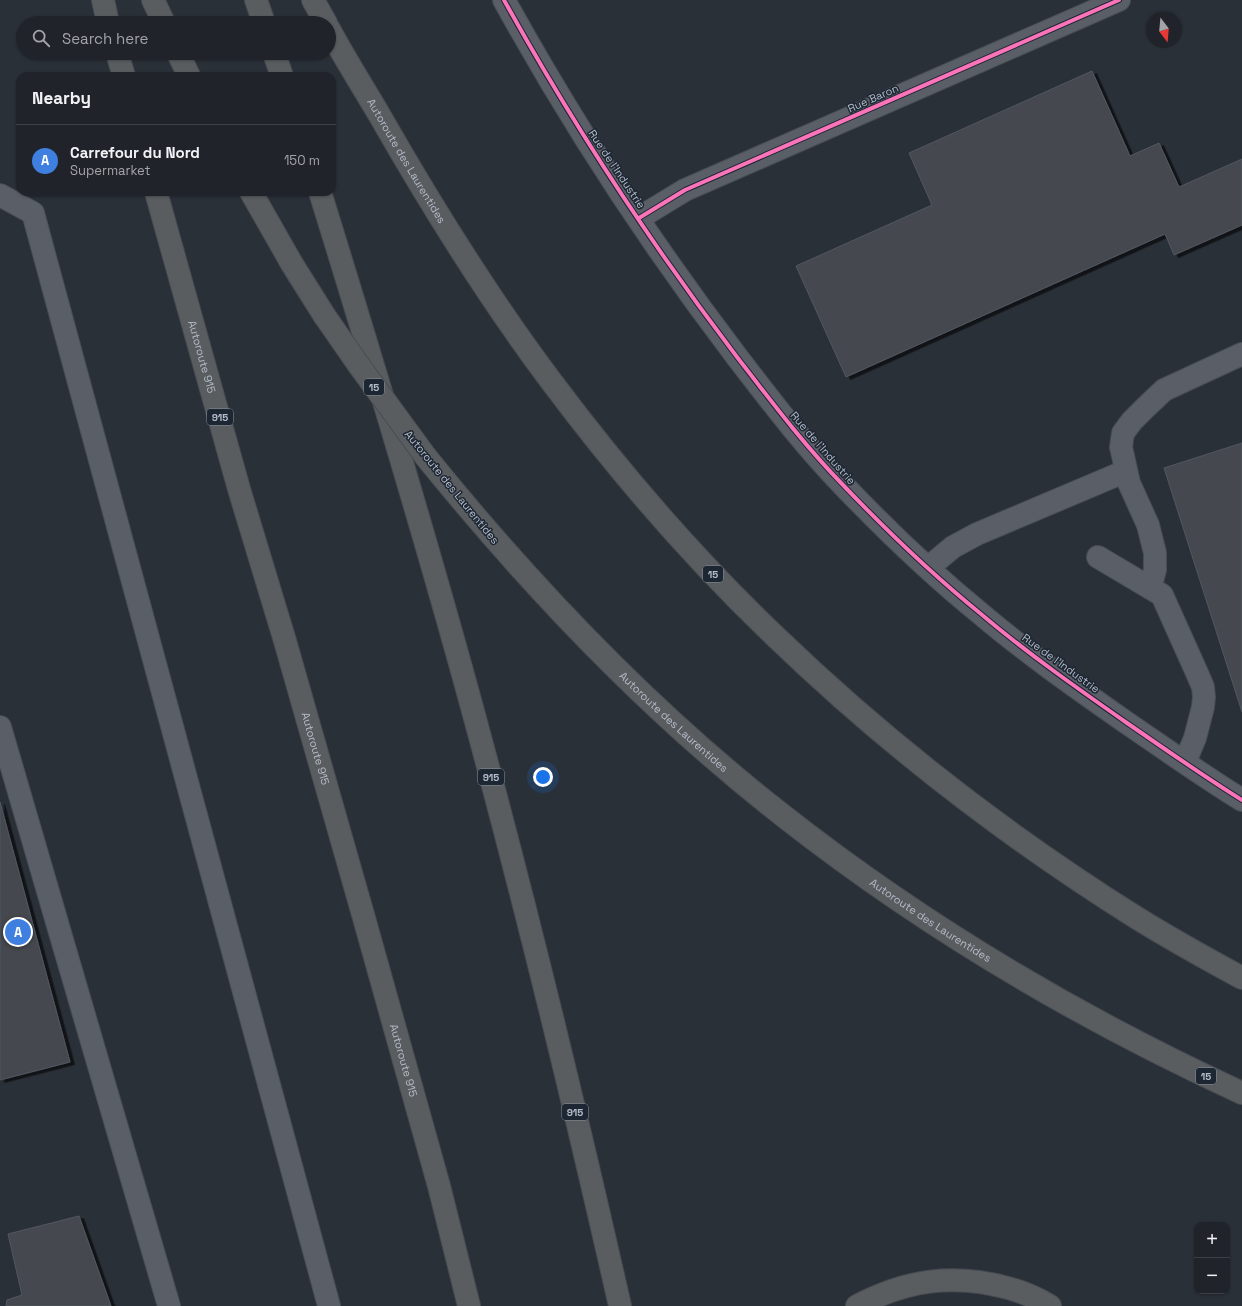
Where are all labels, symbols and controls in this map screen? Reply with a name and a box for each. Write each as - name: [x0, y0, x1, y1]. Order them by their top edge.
- north arrow: [1146, 12, 1182, 48]
- search box: [16, 16, 336, 60]
- icon: search: [30, 27, 52, 49]
- text: Search here: [62, 29, 148, 48]
- street label: Rue Baron: [845, 81, 901, 115]
- text: Nearby: [32, 87, 91, 109]
- street label: Autoroute des Laurentides: [364, 96, 449, 226]
- street label: Rue de l'Industrie: [585, 127, 649, 211]
- text: Carrefour du Nord: [70, 143, 200, 162]
- text: A: [41, 152, 49, 169]
- text: 150 m: [284, 152, 320, 169]
- text: Supermarket: [70, 162, 151, 179]
- street label: Autoroute 915: [185, 319, 219, 395]
- road number: 15: [364, 379, 384, 395]
- road number: 915: [207, 409, 233, 425]
- street label: Rue de l'Industrie: [787, 409, 859, 487]
- street label: Autoroute des Laurentides: [402, 427, 502, 547]
- road number: 15: [703, 566, 723, 582]
- street label: Rue de l'Industrie: [1020, 630, 1102, 696]
- street label: Autoroute des Laurentides: [616, 669, 731, 775]
- street label: Autoroute 915: [299, 711, 333, 787]
- your location: [533, 767, 553, 787]
- road number: 915: [478, 769, 504, 785]
- street label: Autoroute des Laurentides: [867, 875, 994, 965]
- pin: A: [5, 917, 31, 947]
- street label: Autoroute 915: [387, 1022, 421, 1099]
- road number: 15: [1196, 1068, 1216, 1084]
- road number: 915: [562, 1104, 588, 1120]
- map controls: [1194, 1222, 1230, 1294]
- button: +: [1194, 1222, 1230, 1258]
- button: −: [1194, 1258, 1230, 1294]

